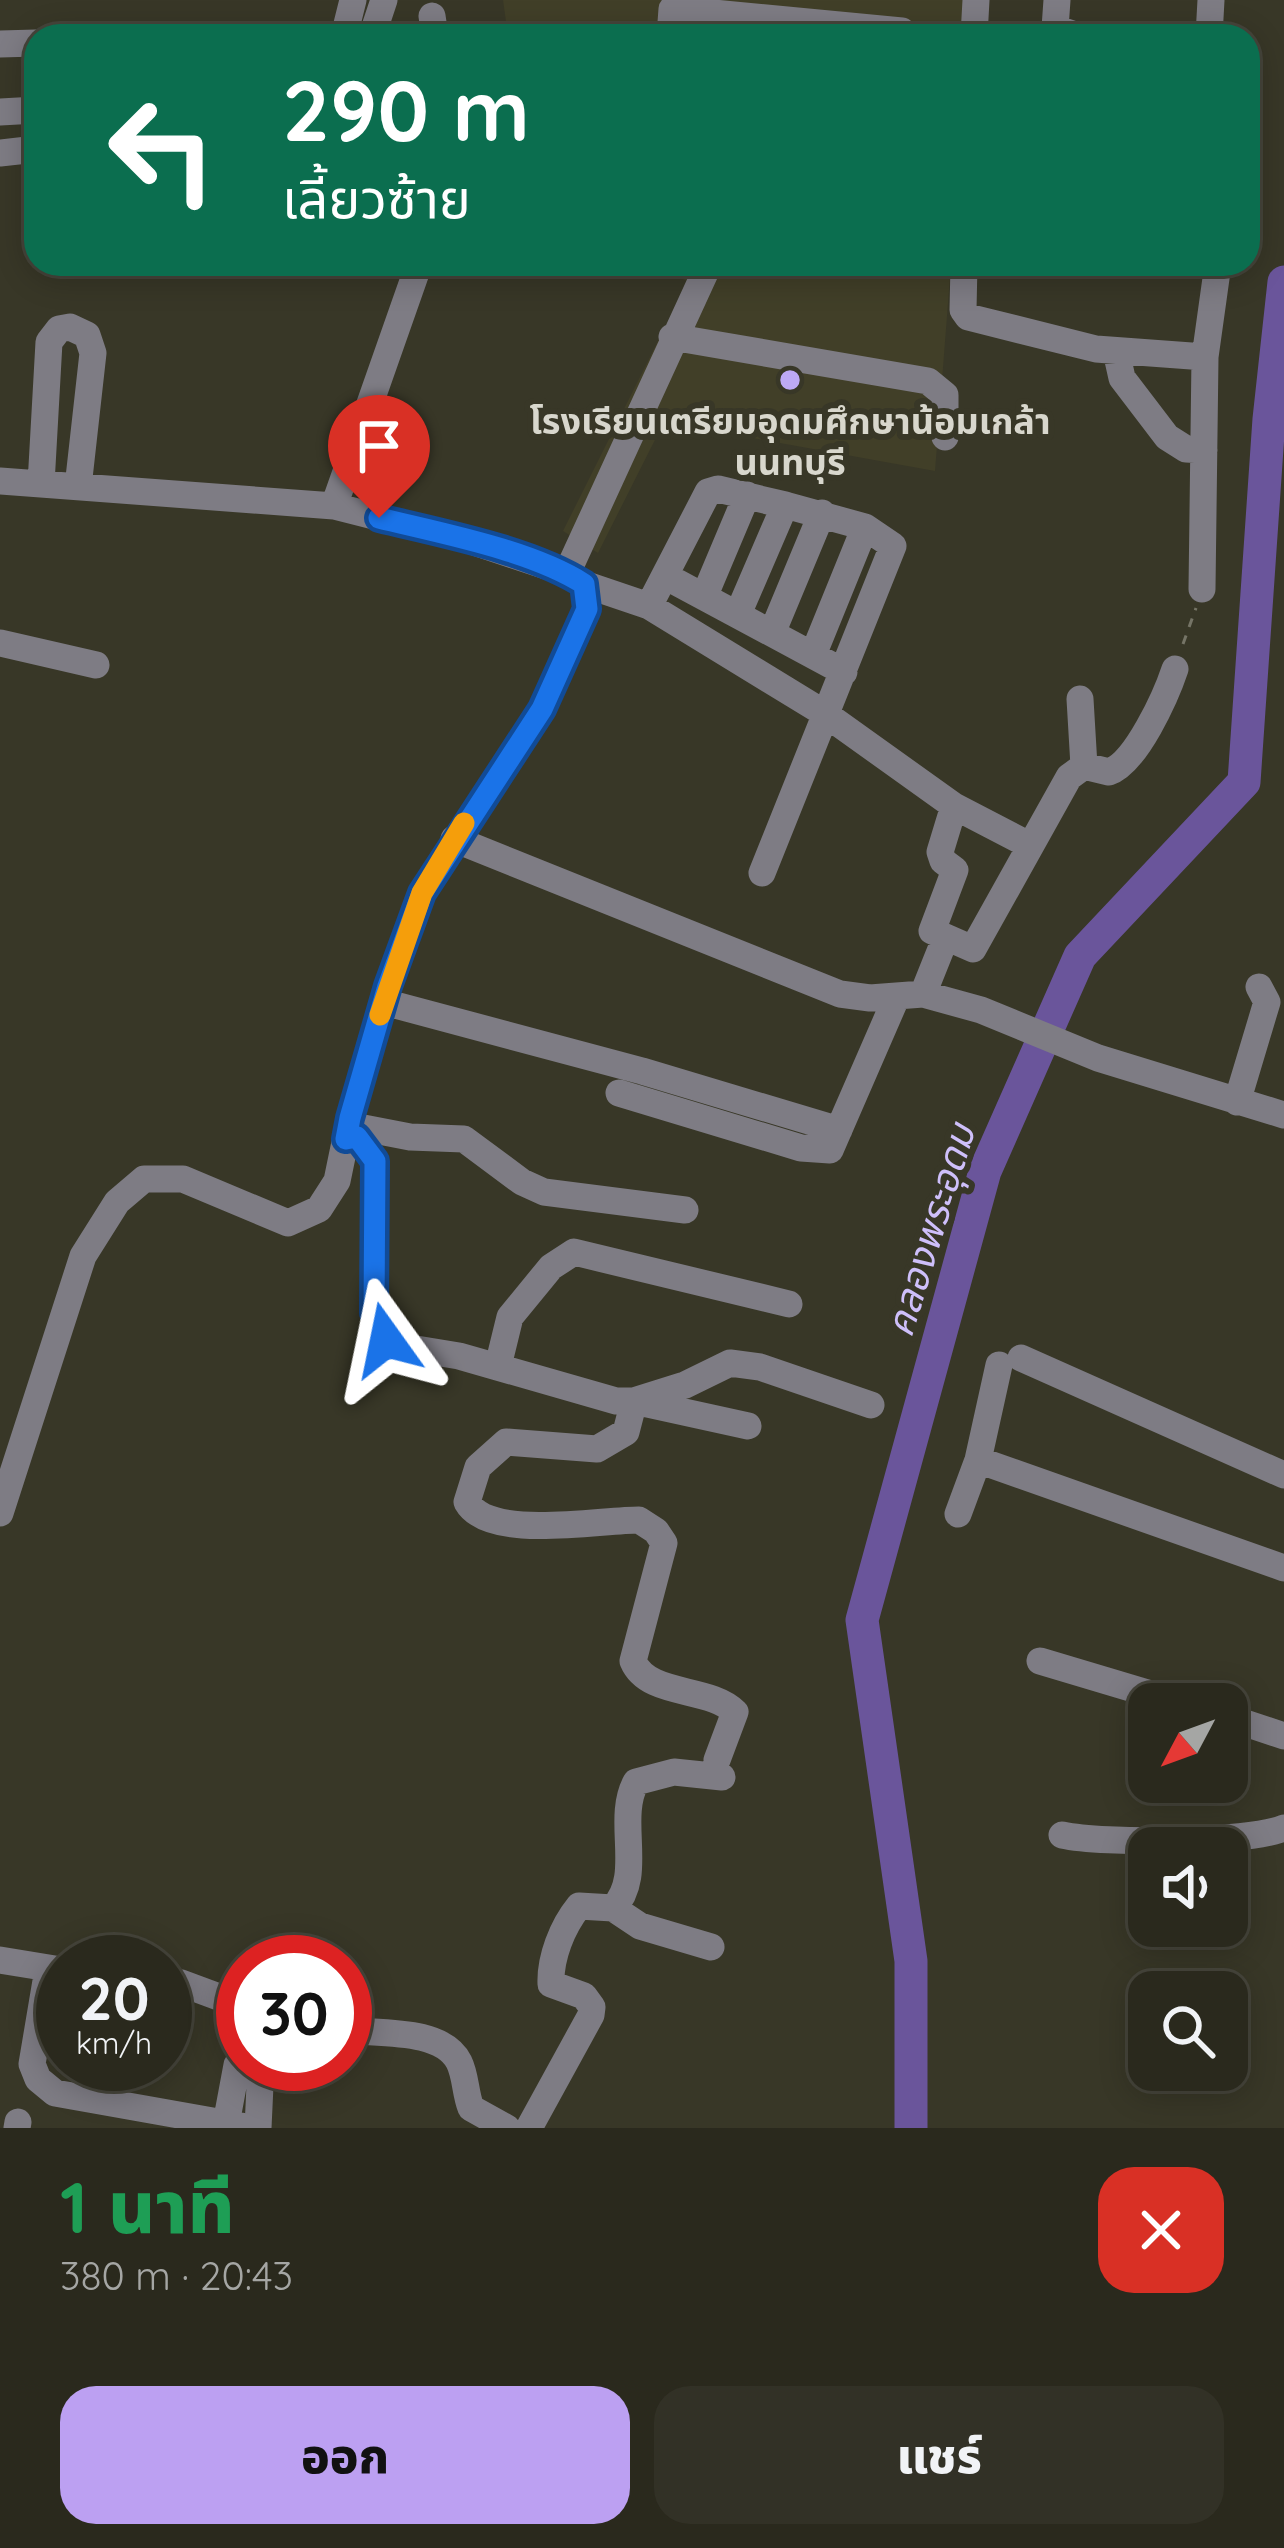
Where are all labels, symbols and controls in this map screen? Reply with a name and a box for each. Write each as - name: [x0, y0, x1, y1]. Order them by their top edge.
- text: 290 m: [282, 57, 530, 162]
- icon: left: [84, 72, 240, 228]
- text: เลี้ยวซ้าย: [282, 164, 471, 232]
- marker: โรงเรียนเตรียมอุดมศึกษาน้อมเกล้า นนทบุรี: [777, 367, 803, 393]
- pin: [328, 395, 430, 518]
- place label: โรงเรียนเตรียมอุดมศึกษาน้อมเกล้า นนทบุรี: [529, 398, 1051, 484]
- icon: arrive: [346, 413, 412, 479]
- water label: คลองพระอุดม: [874, 1115, 987, 1342]
- position arrow: [323, 1277, 449, 1403]
- north arrow: [1128, 1683, 1248, 1803]
- map controls: [1128, 1683, 1248, 2091]
- button: sound: [1128, 1827, 1248, 1947]
- speed limit sign: 30: [216, 1935, 372, 2091]
- text: 20: [79, 1960, 149, 2035]
- button: search: [1128, 1971, 1248, 2091]
- text: km/h: [76, 2024, 152, 2062]
- text: 1 นาที: [60, 2161, 234, 2251]
- button: close: [1098, 2167, 1224, 2293]
- text: 380 m · 20:43: [60, 2251, 293, 2300]
- button: ออก: [60, 2386, 630, 2524]
- button: แชร์: [654, 2386, 1224, 2524]

